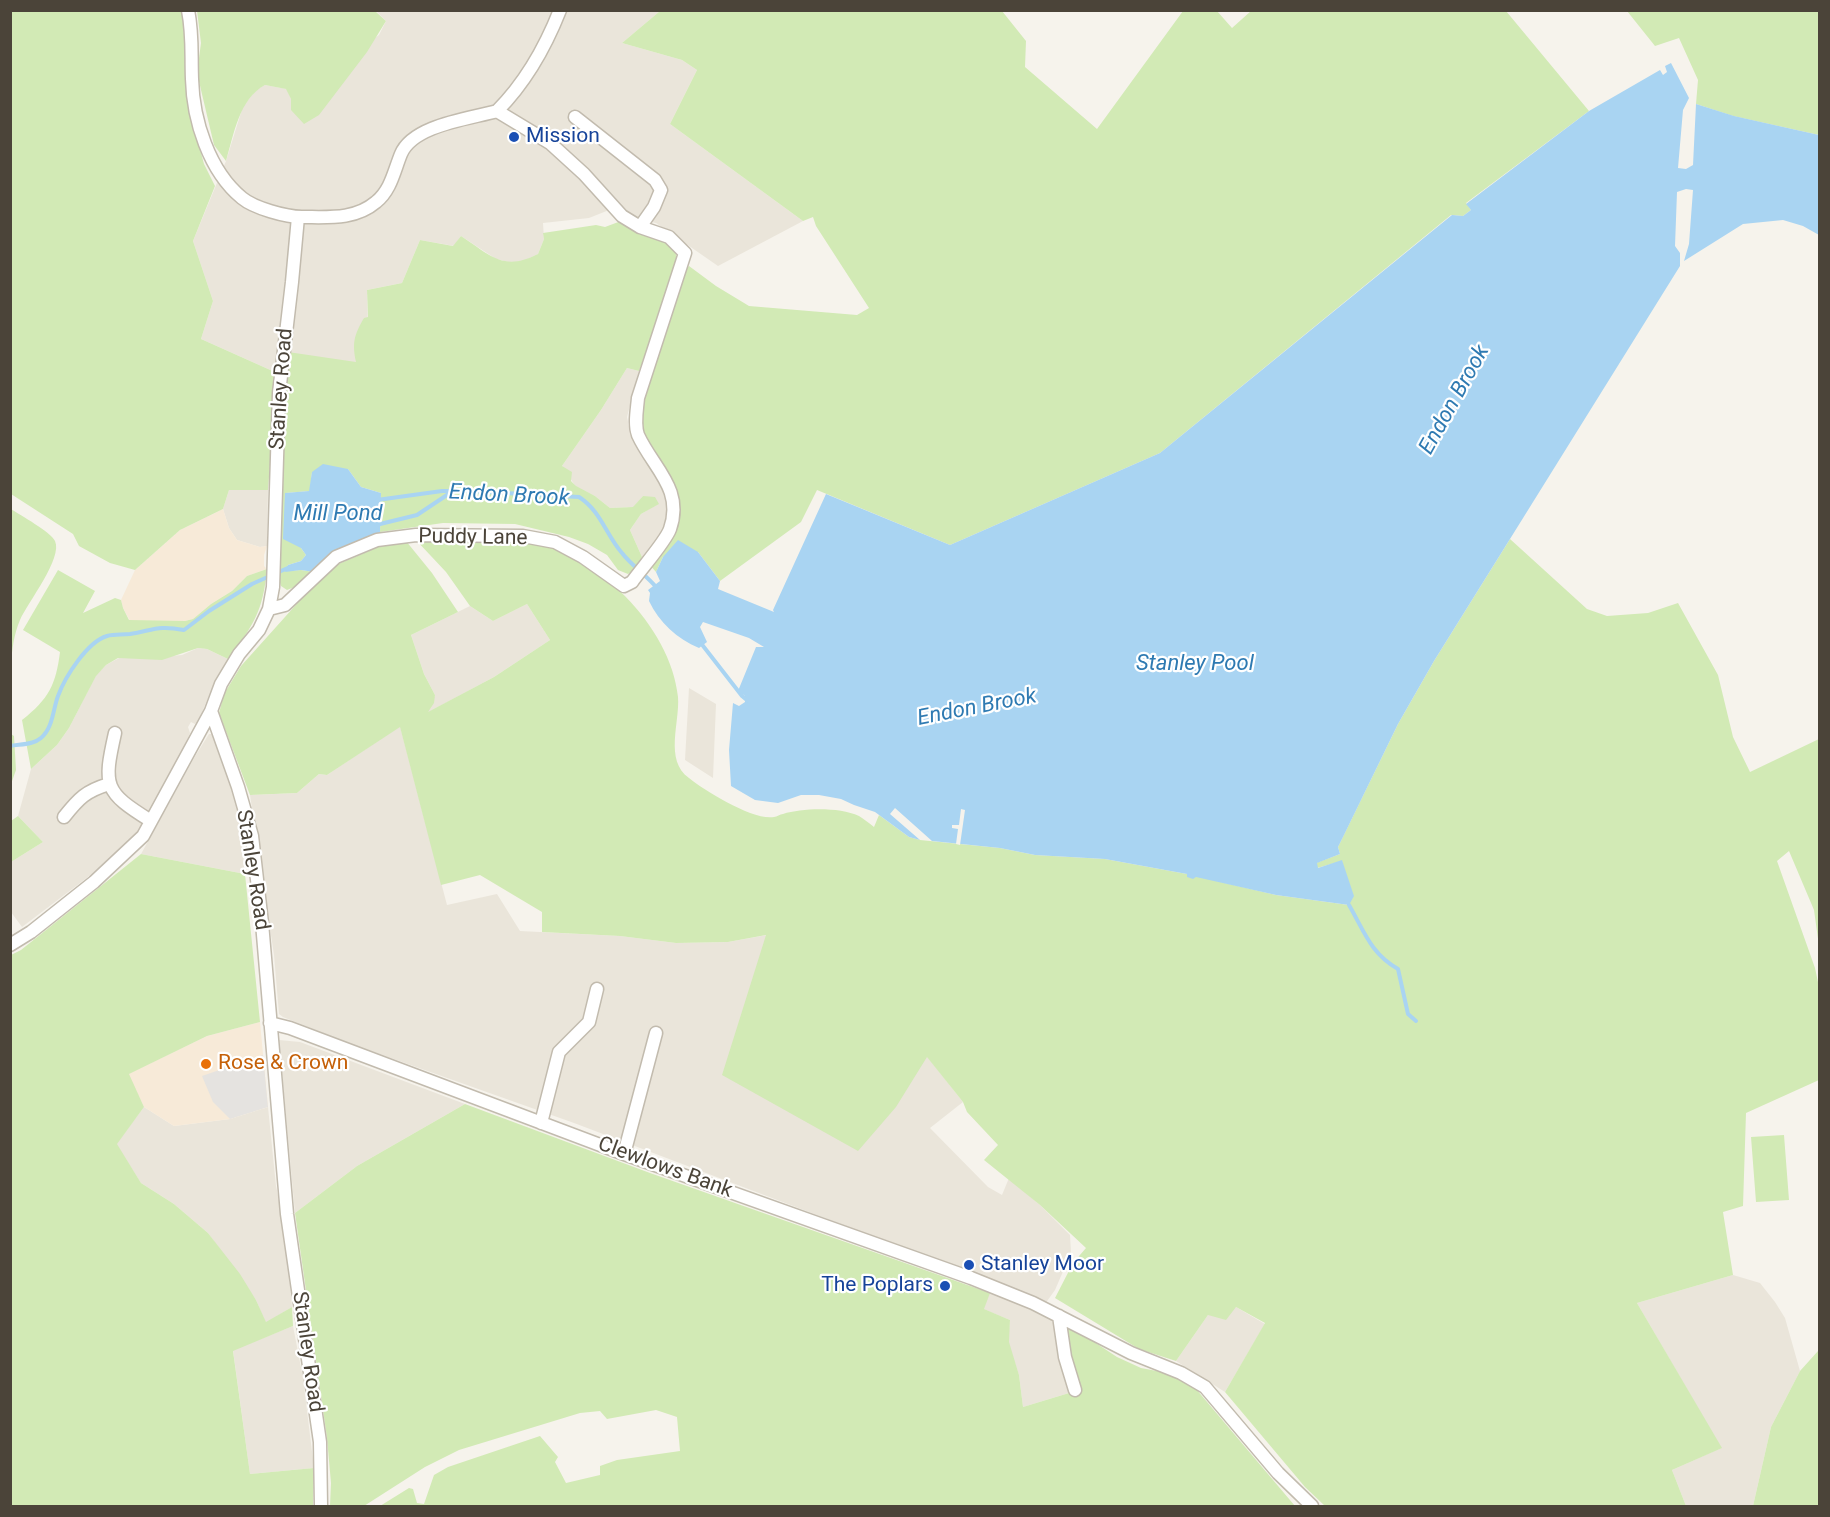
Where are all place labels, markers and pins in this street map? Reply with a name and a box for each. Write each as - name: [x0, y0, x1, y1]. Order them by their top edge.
- place label: Mission: [526, 124, 600, 150]
- marker: Mission: [507, 130, 521, 144]
- place label: Rose & Crown: [218, 1051, 348, 1077]
- marker: Rose & Crown: [199, 1057, 213, 1071]
- place label: Stanley Moor: [981, 1252, 1104, 1278]
- marker: Stanley Moor: [962, 1258, 976, 1272]
- place label: The Poplars: [821, 1273, 933, 1299]
- marker: The Poplars: [938, 1279, 952, 1293]

